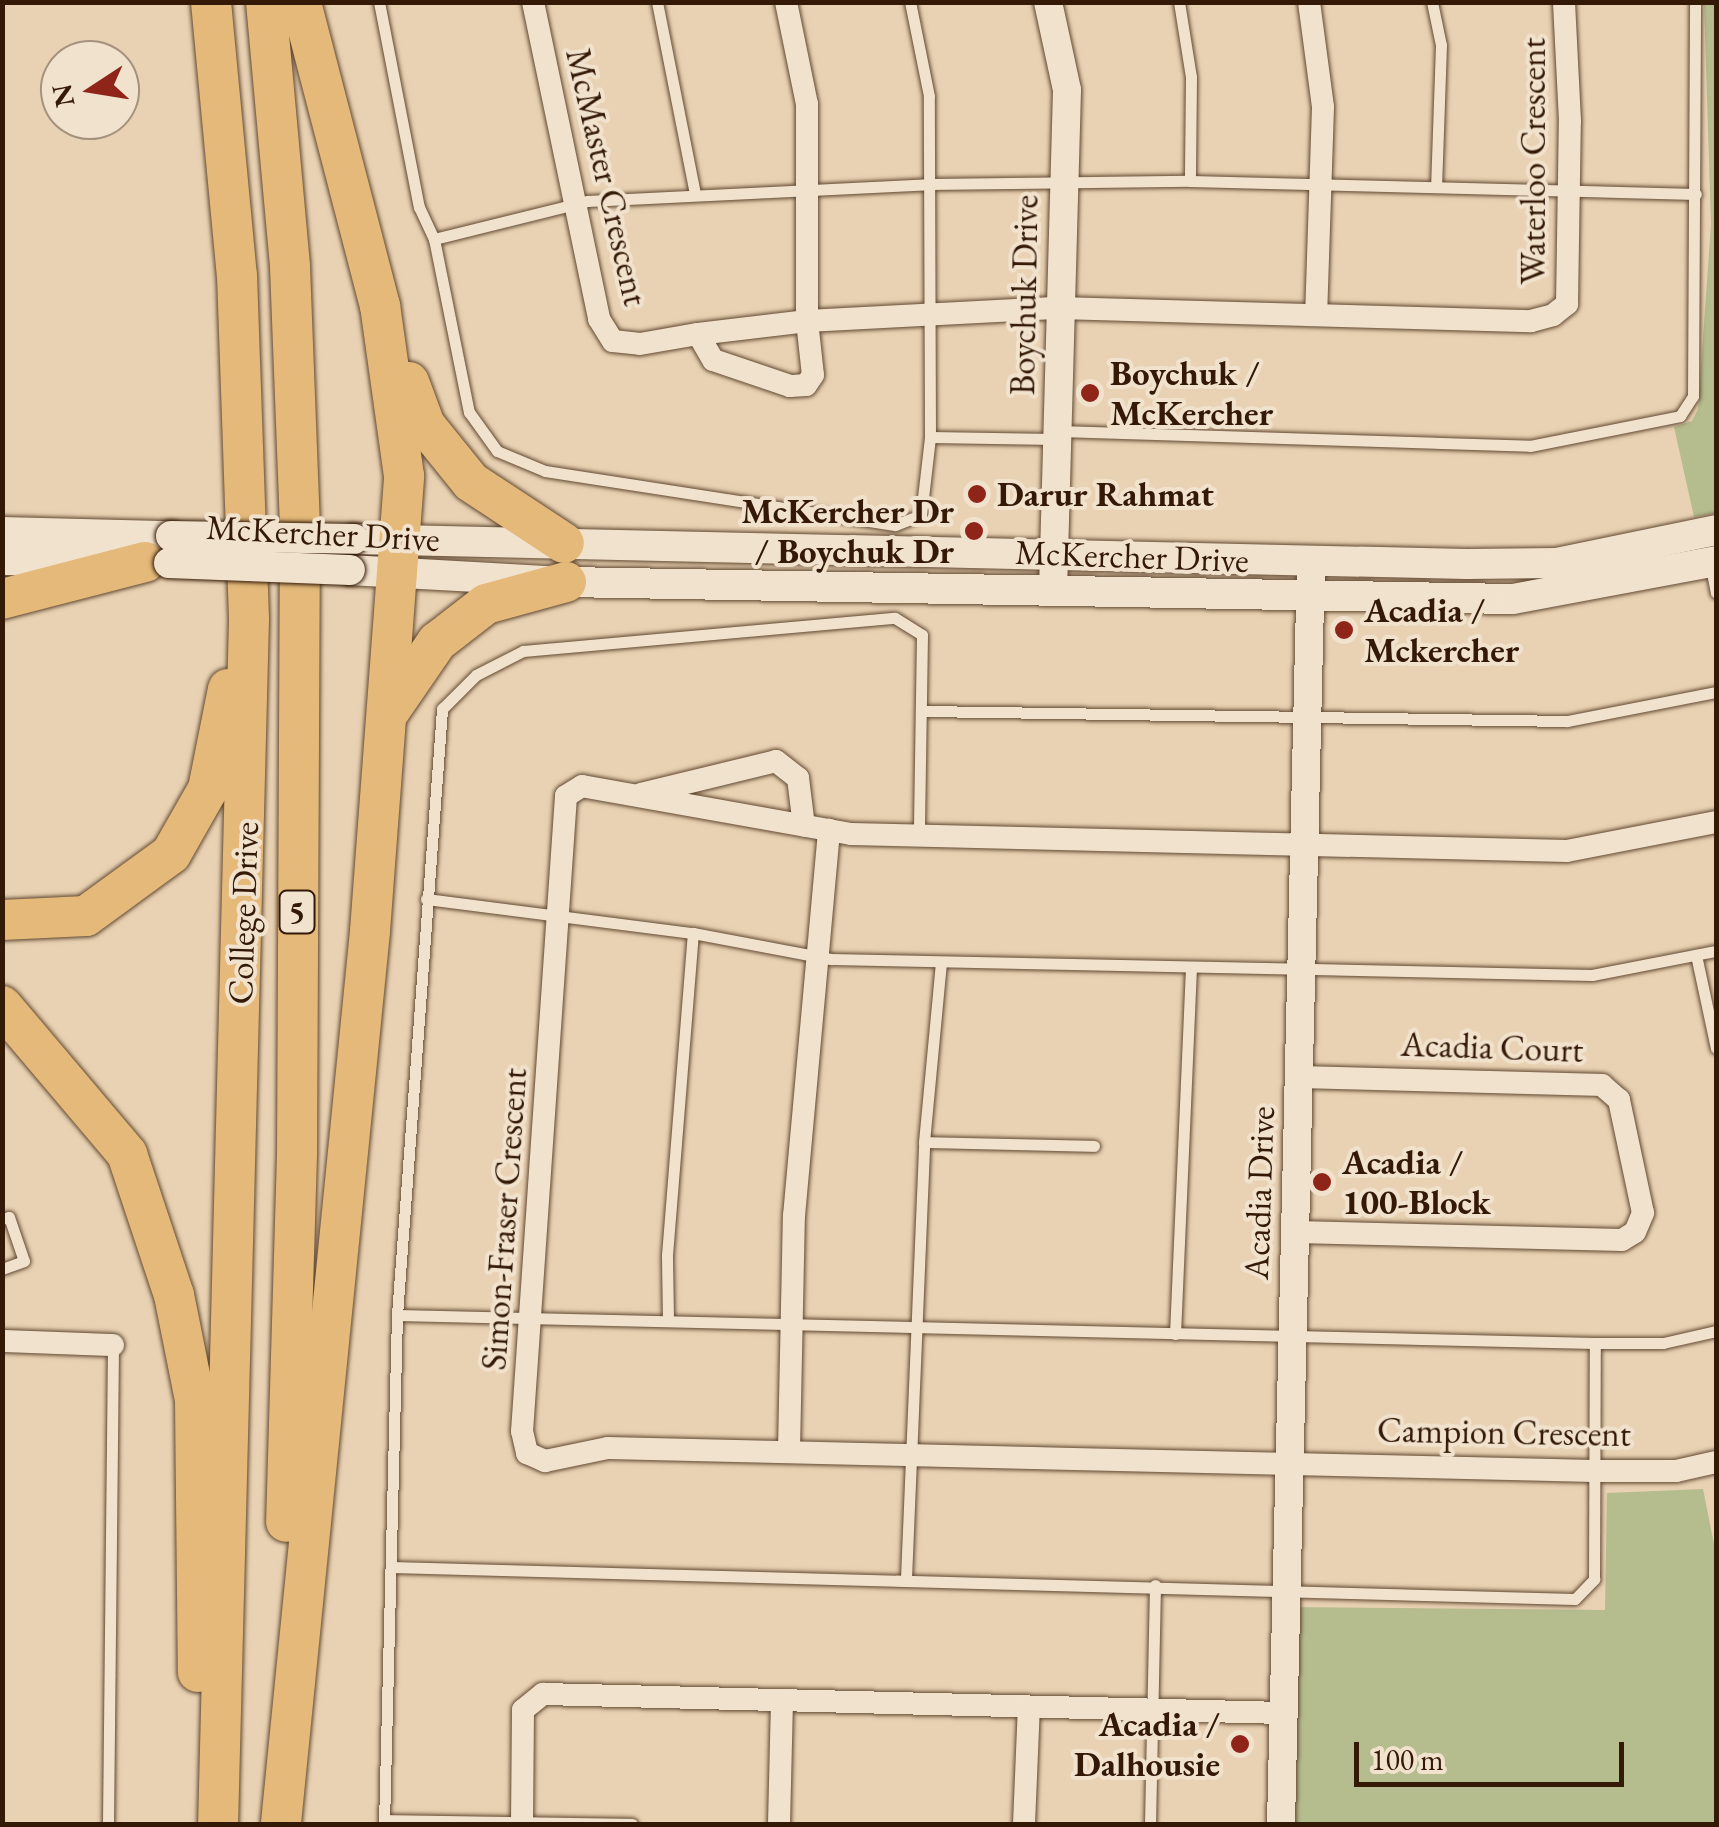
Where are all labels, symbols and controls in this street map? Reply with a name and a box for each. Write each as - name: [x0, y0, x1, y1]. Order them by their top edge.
- street label: Waterloo Crescent: [1512, 37, 1554, 285]
- north arrow: [40, 40, 140, 140]
- street label: McMaster Crescent: [557, 44, 657, 310]
- text: N: [43, 81, 83, 111]
- street label: Boychuk Drive: [1001, 194, 1047, 396]
- place label: Boychuk / McKercher: [1110, 352, 1273, 434]
- marker: Boychuk / McKercher: [1079, 382, 1101, 404]
- place label: Darur Rahmat: [997, 473, 1214, 515]
- marker: Darur Rahmat: [966, 483, 988, 505]
- place label: McKercher Dr / Boychuk Dr: [741, 490, 954, 572]
- street label: McKercher Drive: [205, 506, 441, 560]
- marker: McKercher Dr / Boychuk Dr: [963, 520, 985, 542]
- street label: McKercher Drive: [1015, 531, 1249, 581]
- place label: Acadia / Mckercher: [1364, 589, 1519, 671]
- marker: Acadia / Mckercher: [1333, 619, 1355, 641]
- street label: College Drive: [219, 821, 267, 1005]
- road number: 5: [277, 885, 317, 939]
- street label: Acadia Court: [1400, 1023, 1584, 1071]
- street label: Simon-Fraser Crescent: [472, 1066, 536, 1372]
- street label: Acadia Drive: [1235, 1105, 1283, 1281]
- place label: Acadia / 100-Block: [1342, 1141, 1491, 1223]
- marker: Acadia / 100-Block: [1311, 1171, 1333, 1193]
- street label: Campion Crescent: [1377, 1409, 1631, 1455]
- place label: Acadia / Dalhousie: [1074, 1703, 1220, 1785]
- scale bar: [1359, 1722, 1629, 1784]
- marker: Acadia / Dalhousie: [1229, 1733, 1251, 1755]
- text: 100 m: [1371, 1740, 1444, 1779]

